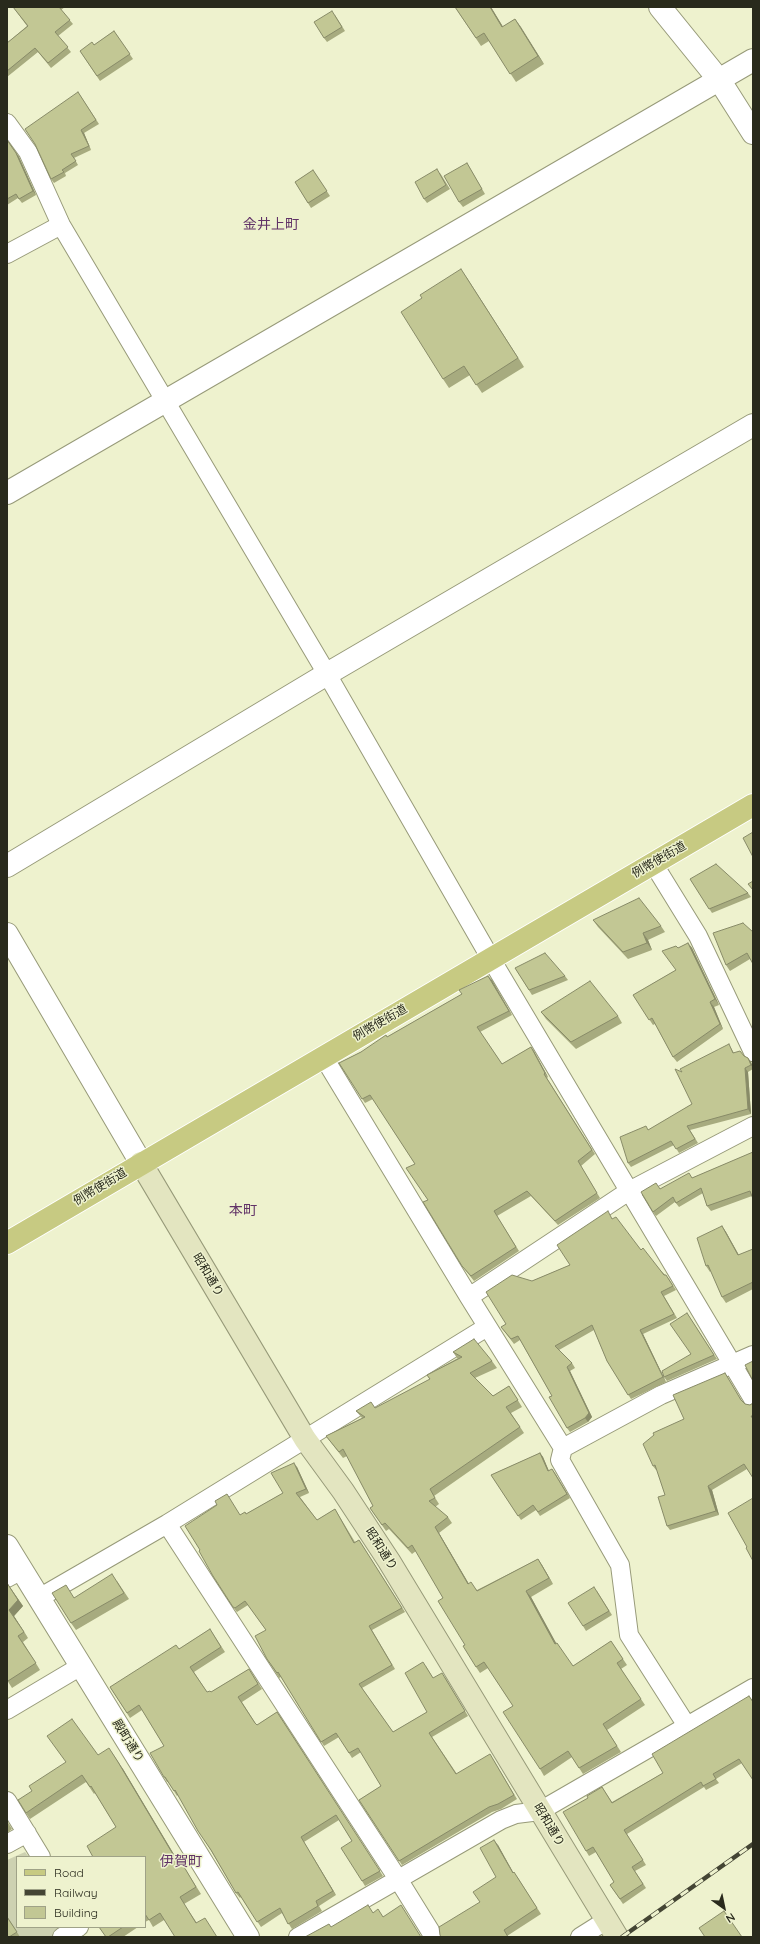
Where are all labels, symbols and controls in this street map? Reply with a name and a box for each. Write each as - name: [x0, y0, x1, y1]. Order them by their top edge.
- district label: 金井上町: [243, 217, 299, 233]
- street label: 例幣使街道: [629, 839, 689, 881]
- street label: 例幣使街道: [350, 1002, 410, 1044]
- street label: 例幣使街道: [71, 1165, 129, 1209]
- district label: 本町: [229, 1203, 257, 1219]
- street label: 昭和通り: [189, 1251, 227, 1299]
- street label: 昭和通り: [362, 1525, 400, 1573]
- street label: 殿町通り: [109, 1717, 147, 1765]
- street label: 昭和通り: [530, 1801, 568, 1849]
- district label: 伊賀町: [160, 1854, 202, 1870]
- legend: [16, 1856, 146, 1928]
- text: Road: [54, 1865, 84, 1880]
- text: Railway: [54, 1885, 98, 1900]
- north arrow: [704, 1888, 744, 1928]
- text: Building: [54, 1905, 98, 1920]
- text: N: [723, 1910, 738, 1926]

